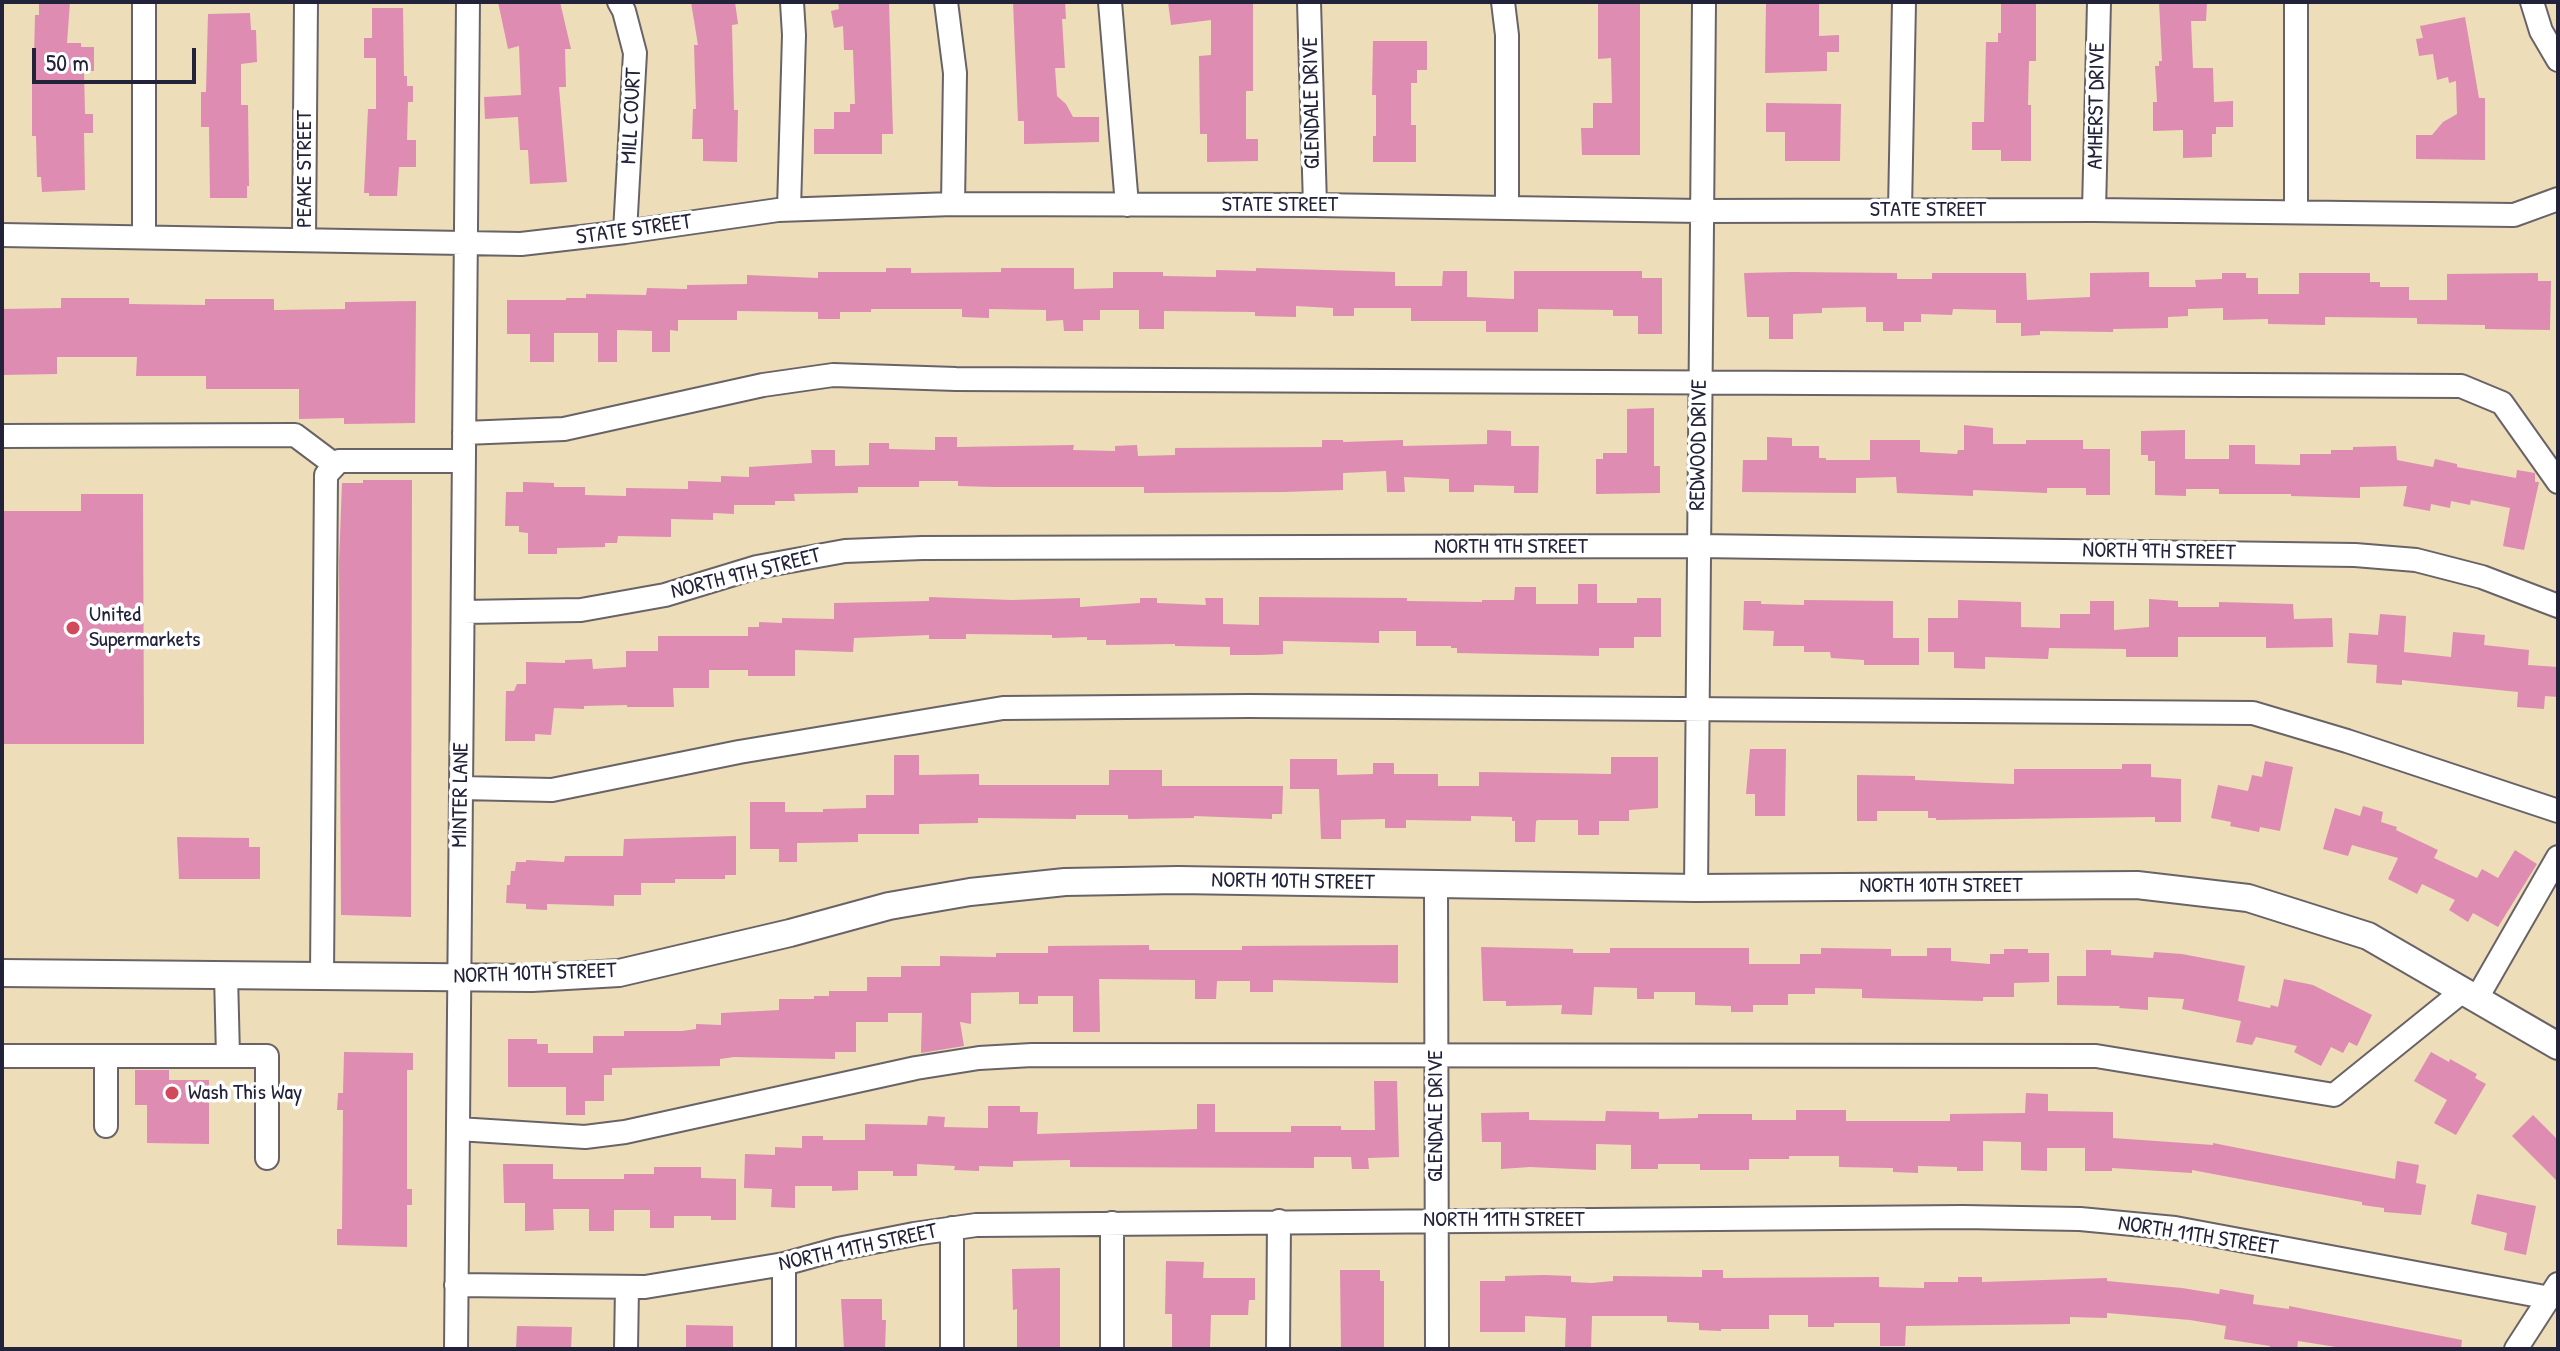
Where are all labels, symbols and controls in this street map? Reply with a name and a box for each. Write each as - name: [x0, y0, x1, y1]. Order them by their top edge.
- scale bar: [36, 32, 200, 82]
- street label: GLENDALE DRIVE: [1298, 37, 1326, 169]
- street label: AMHERST DRIVE: [2083, 42, 2111, 170]
- text: 50 m: [46, 46, 89, 78]
- street label: MILL COURT: [616, 67, 648, 165]
- street label: PEAKE STREET: [292, 110, 318, 228]
- street label: STATE STREET: [1222, 192, 1338, 218]
- street label: STATE STREET: [1870, 197, 1986, 223]
- street label: STATE STREET: [575, 209, 693, 251]
- street label: REDWOOD DRIVE: [1685, 379, 1713, 511]
- street label: NORTH 9TH STREET: [1434, 534, 1588, 560]
- street label: NORTH 9TH STREET: [2082, 537, 2236, 567]
- street label: NORTH 9TH STREET: [668, 543, 824, 605]
- place label: United Supermarkets: [89, 602, 201, 654]
- marker: United Supermarkets: [64, 619, 82, 637]
- street label: MINTER LANE: [447, 742, 475, 848]
- street label: NORTH 10TH STREET: [1211, 867, 1375, 897]
- street label: NORTH 10TH STREET: [1859, 873, 2023, 899]
- street label: NORTH 10TH STREET: [453, 958, 617, 990]
- street label: GLENDALE DRIVE: [1423, 1050, 1449, 1182]
- place label: Wash This Way: [188, 1080, 302, 1106]
- marker: Wash This Way: [163, 1084, 181, 1102]
- street label: NORTH 11TH STREET: [1423, 1207, 1585, 1233]
- street label: NORTH 11TH STREET: [2116, 1210, 2280, 1262]
- street label: NORTH 11TH STREET: [776, 1218, 940, 1278]

